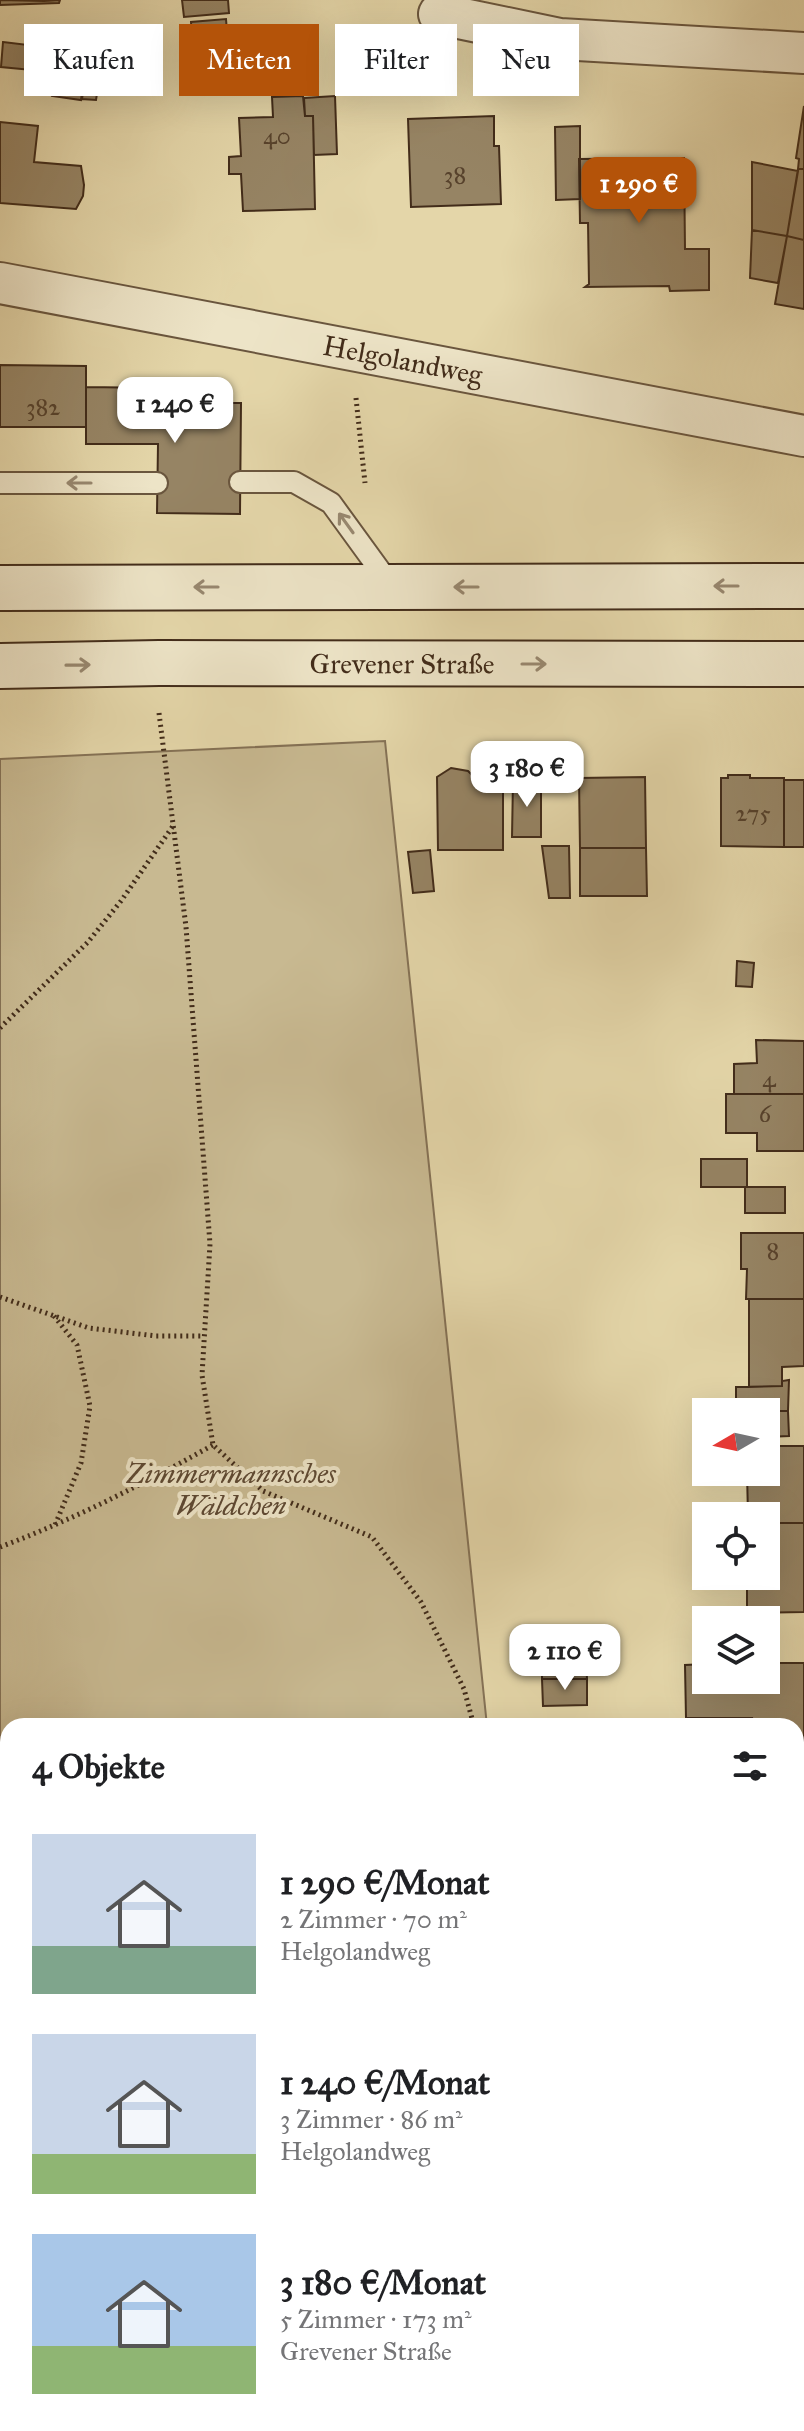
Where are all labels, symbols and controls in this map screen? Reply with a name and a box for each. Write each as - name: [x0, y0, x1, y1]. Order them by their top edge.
- chip: Kaufen: [24, 24, 163, 96]
- chip: Mieten: [179, 24, 319, 96]
- chip: Filter: [335, 24, 457, 96]
- chip: Neu: [473, 24, 579, 96]
- house number: 40: [263, 121, 291, 151]
- pin: 1 290 €: [565, 157, 713, 225]
- house number: 38: [444, 160, 466, 190]
- text: 1 290 €: [599, 167, 679, 199]
- street label: Helgolandweg: [320, 327, 486, 392]
- pin: 1 240 €: [101, 377, 249, 445]
- text: 1 240 €: [135, 387, 215, 419]
- house number: 382: [26, 392, 60, 422]
- one-way arrow: [66, 475, 93, 491]
- one-way arrow: [338, 513, 354, 535]
- one-way arrow: [713, 578, 740, 594]
- one-way arrow: [193, 579, 220, 595]
- one-way arrow: [453, 579, 480, 595]
- street label: Grevener Straße: [309, 646, 494, 681]
- one-way arrow: [520, 656, 547, 672]
- one-way arrow: [64, 657, 91, 672]
- pin: 3 180 €: [453, 741, 601, 809]
- text: 3 180 €: [489, 751, 565, 783]
- house number: 275: [735, 798, 771, 828]
- house number: 4: [762, 1064, 776, 1094]
- house number: 6: [759, 1099, 772, 1129]
- house number: 8: [767, 1236, 779, 1266]
- north arrow: [692, 1398, 780, 1486]
- map controls: [692, 1398, 780, 1694]
- park label: Zimmermannsches Wäldchen: [125, 1456, 337, 1523]
- button: locate: [692, 1502, 780, 1590]
- button: layers: [692, 1606, 780, 1694]
- pin: 2 110 €: [491, 1624, 639, 1692]
- text: 2 110 €: [527, 1634, 603, 1666]
- icon: filters: [728, 1744, 772, 1788]
- text: 4 Objekte: [32, 1746, 165, 1787]
- text: 1 290 €/Monat: [280, 1862, 489, 1903]
- icon: home: [96, 1866, 192, 1962]
- text: 2 Zimmer · 70 m²: [280, 1903, 467, 1935]
- text: Helgolandweg: [280, 1935, 430, 1967]
- text: 1 240 €/Monat: [280, 2062, 490, 2103]
- icon: home: [96, 2066, 192, 2162]
- text: 3 Zimmer · 86 m²: [280, 2103, 463, 2135]
- text: Helgolandweg: [280, 2135, 430, 2167]
- text: 3 180 €/Monat: [280, 2262, 486, 2303]
- icon: home: [96, 2266, 192, 2362]
- text: 5 Zimmer · 173 m²: [280, 2303, 472, 2335]
- text: Grevener Straße: [280, 2335, 452, 2367]

